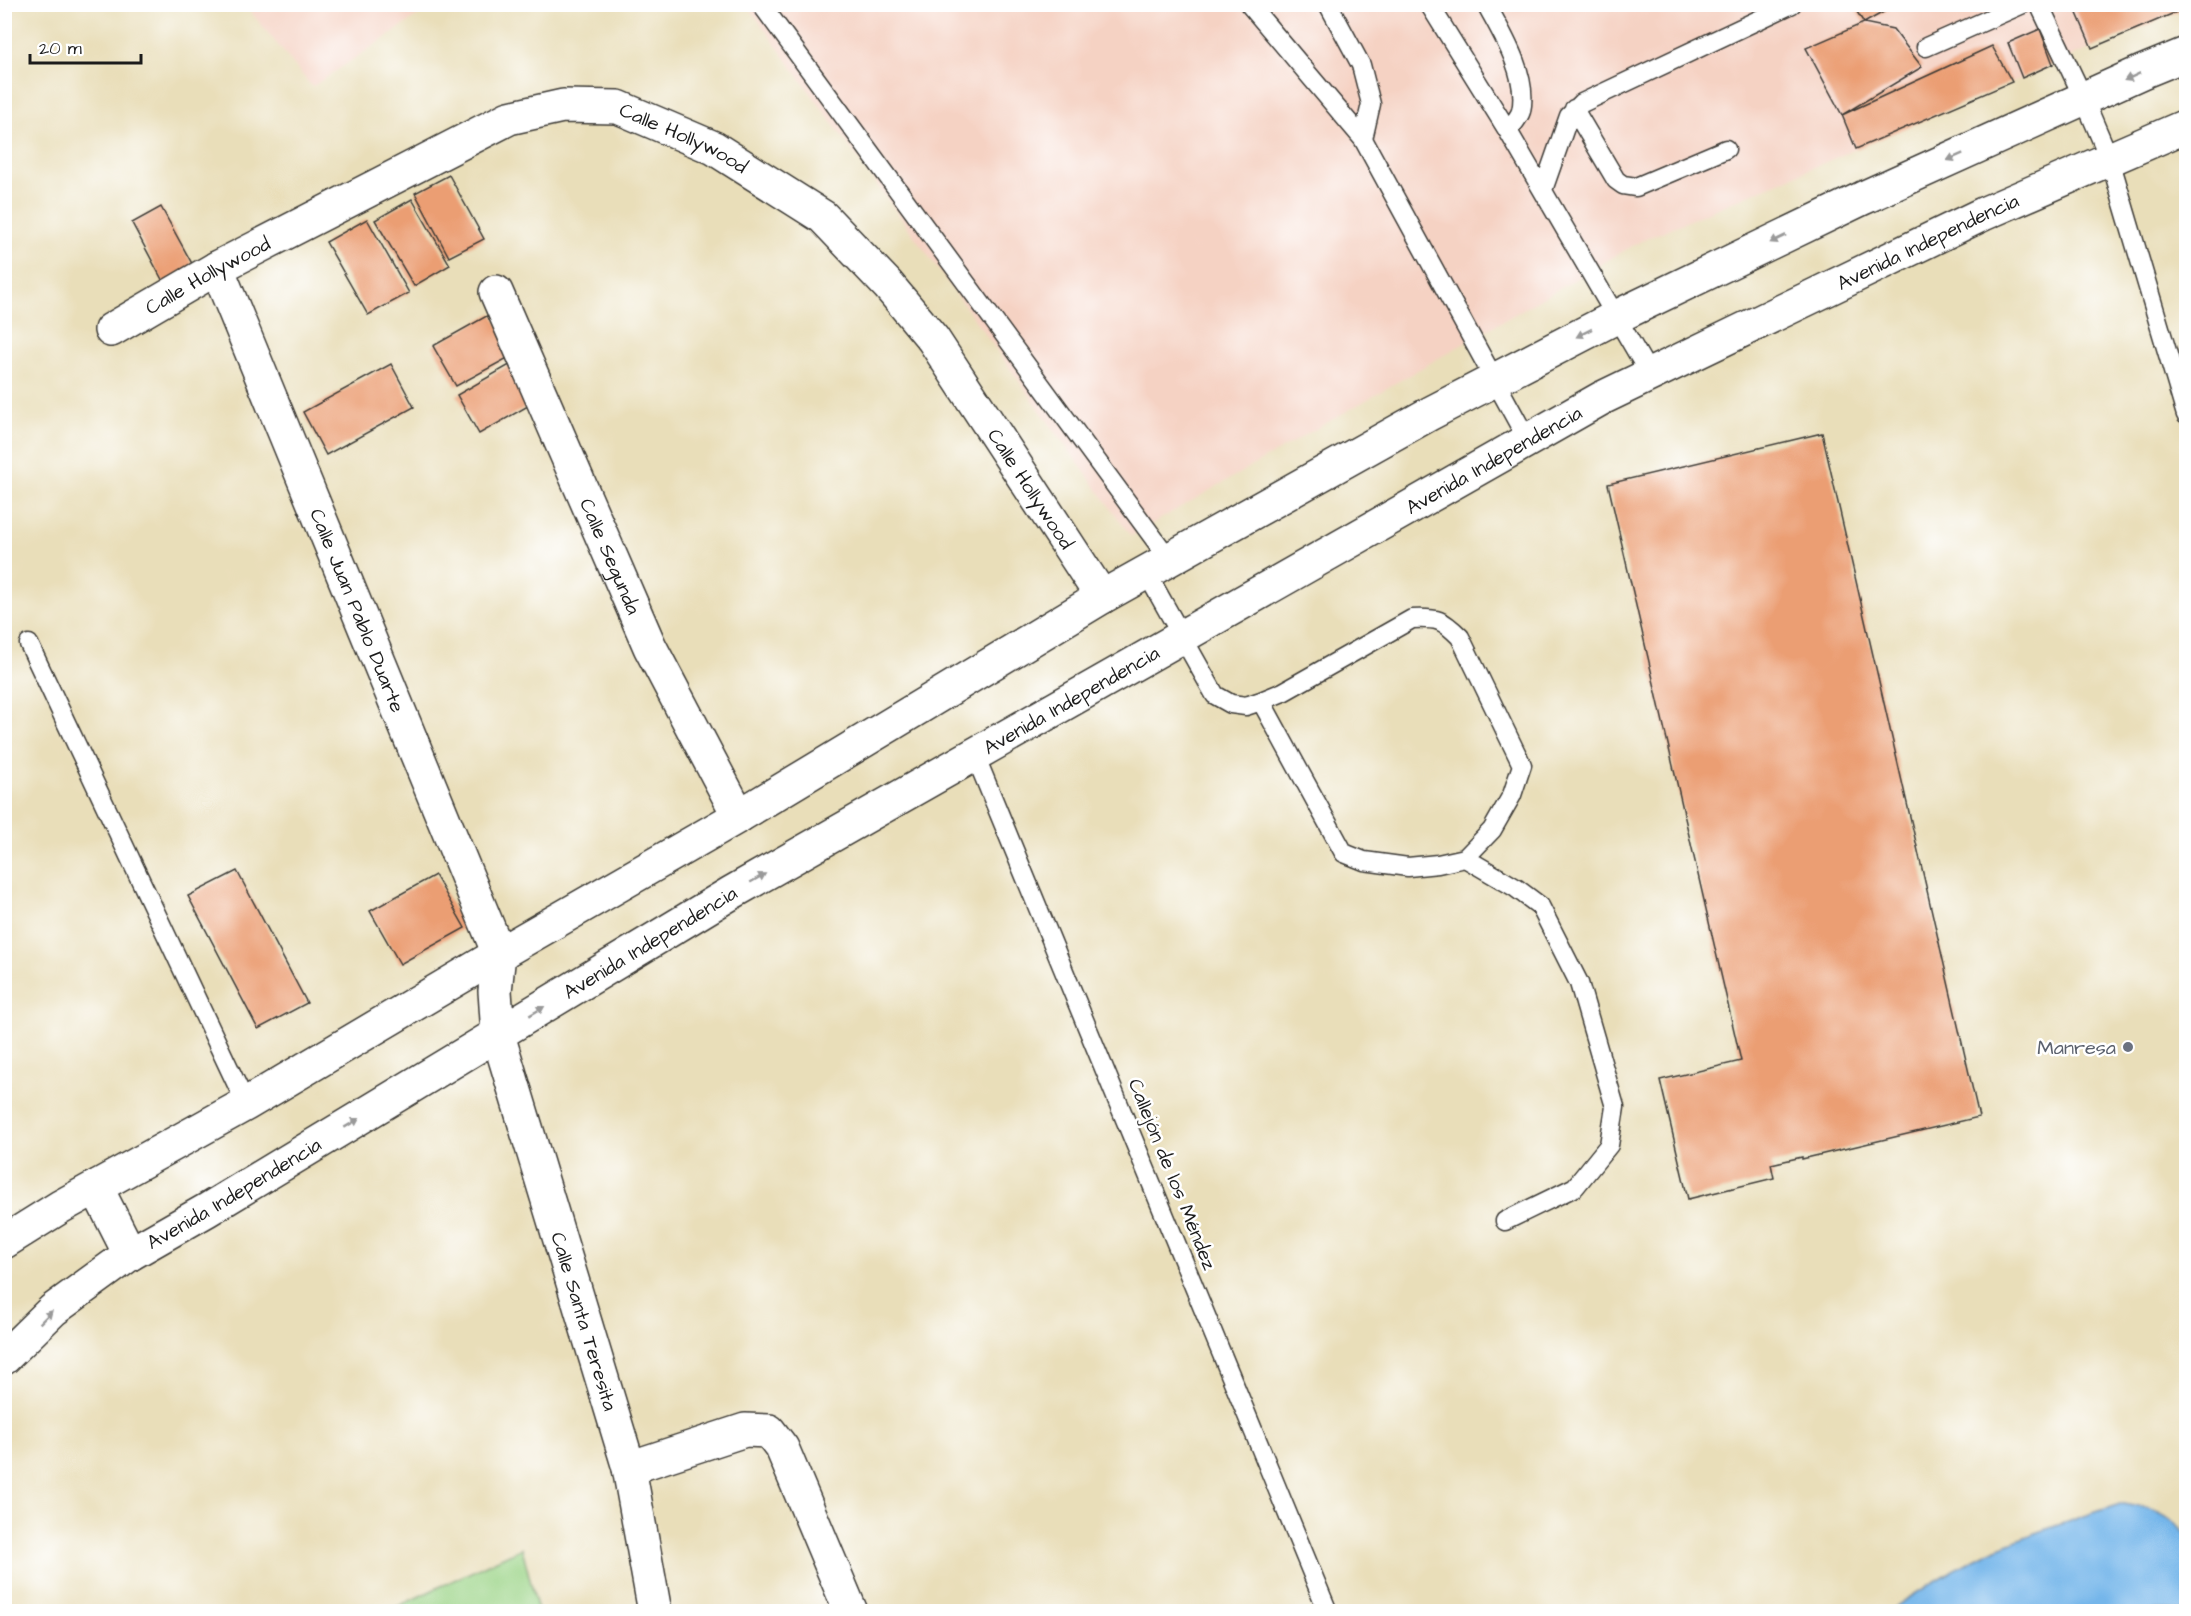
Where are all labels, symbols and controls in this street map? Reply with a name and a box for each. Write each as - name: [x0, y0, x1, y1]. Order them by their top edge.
- scale bar: [30, 27, 141, 65]
- text: 20 m: [39, 36, 82, 61]
- one-way arrow: [2124, 72, 2141, 81]
- street label: Calle Hollywood: [615, 96, 753, 181]
- one-way arrow: [1945, 152, 1963, 162]
- street label: Avenida Independencia: [1832, 187, 2023, 298]
- street label: Calle Hollywood: [140, 230, 275, 322]
- one-way arrow: [1769, 235, 1786, 244]
- one-way arrow: [1575, 329, 1592, 338]
- street label: Avenida Independencia: [1401, 399, 1587, 522]
- street label: Calle Hollywood: [980, 423, 1080, 555]
- street label: Calle Segunda: [572, 494, 647, 619]
- street label: Calle Juan Pablo Duarte: [302, 504, 411, 717]
- street label: Avenida Independencia: [978, 639, 1165, 762]
- one-way arrow: [750, 873, 767, 883]
- street label: Avenida Independencia: [558, 880, 743, 1006]
- one-way arrow: [529, 1005, 545, 1016]
- place label: Manresa: [2037, 1034, 2116, 1062]
- marker: Manresa: [2121, 1040, 2135, 1054]
- street label: Callejón de los Méndez: [1121, 1074, 1223, 1274]
- one-way arrow: [344, 1117, 360, 1128]
- street label: Avenida Independencia: [142, 1131, 327, 1257]
- street label: Calle Santa Teresita: [543, 1229, 624, 1414]
- one-way arrow: [38, 1310, 53, 1324]

